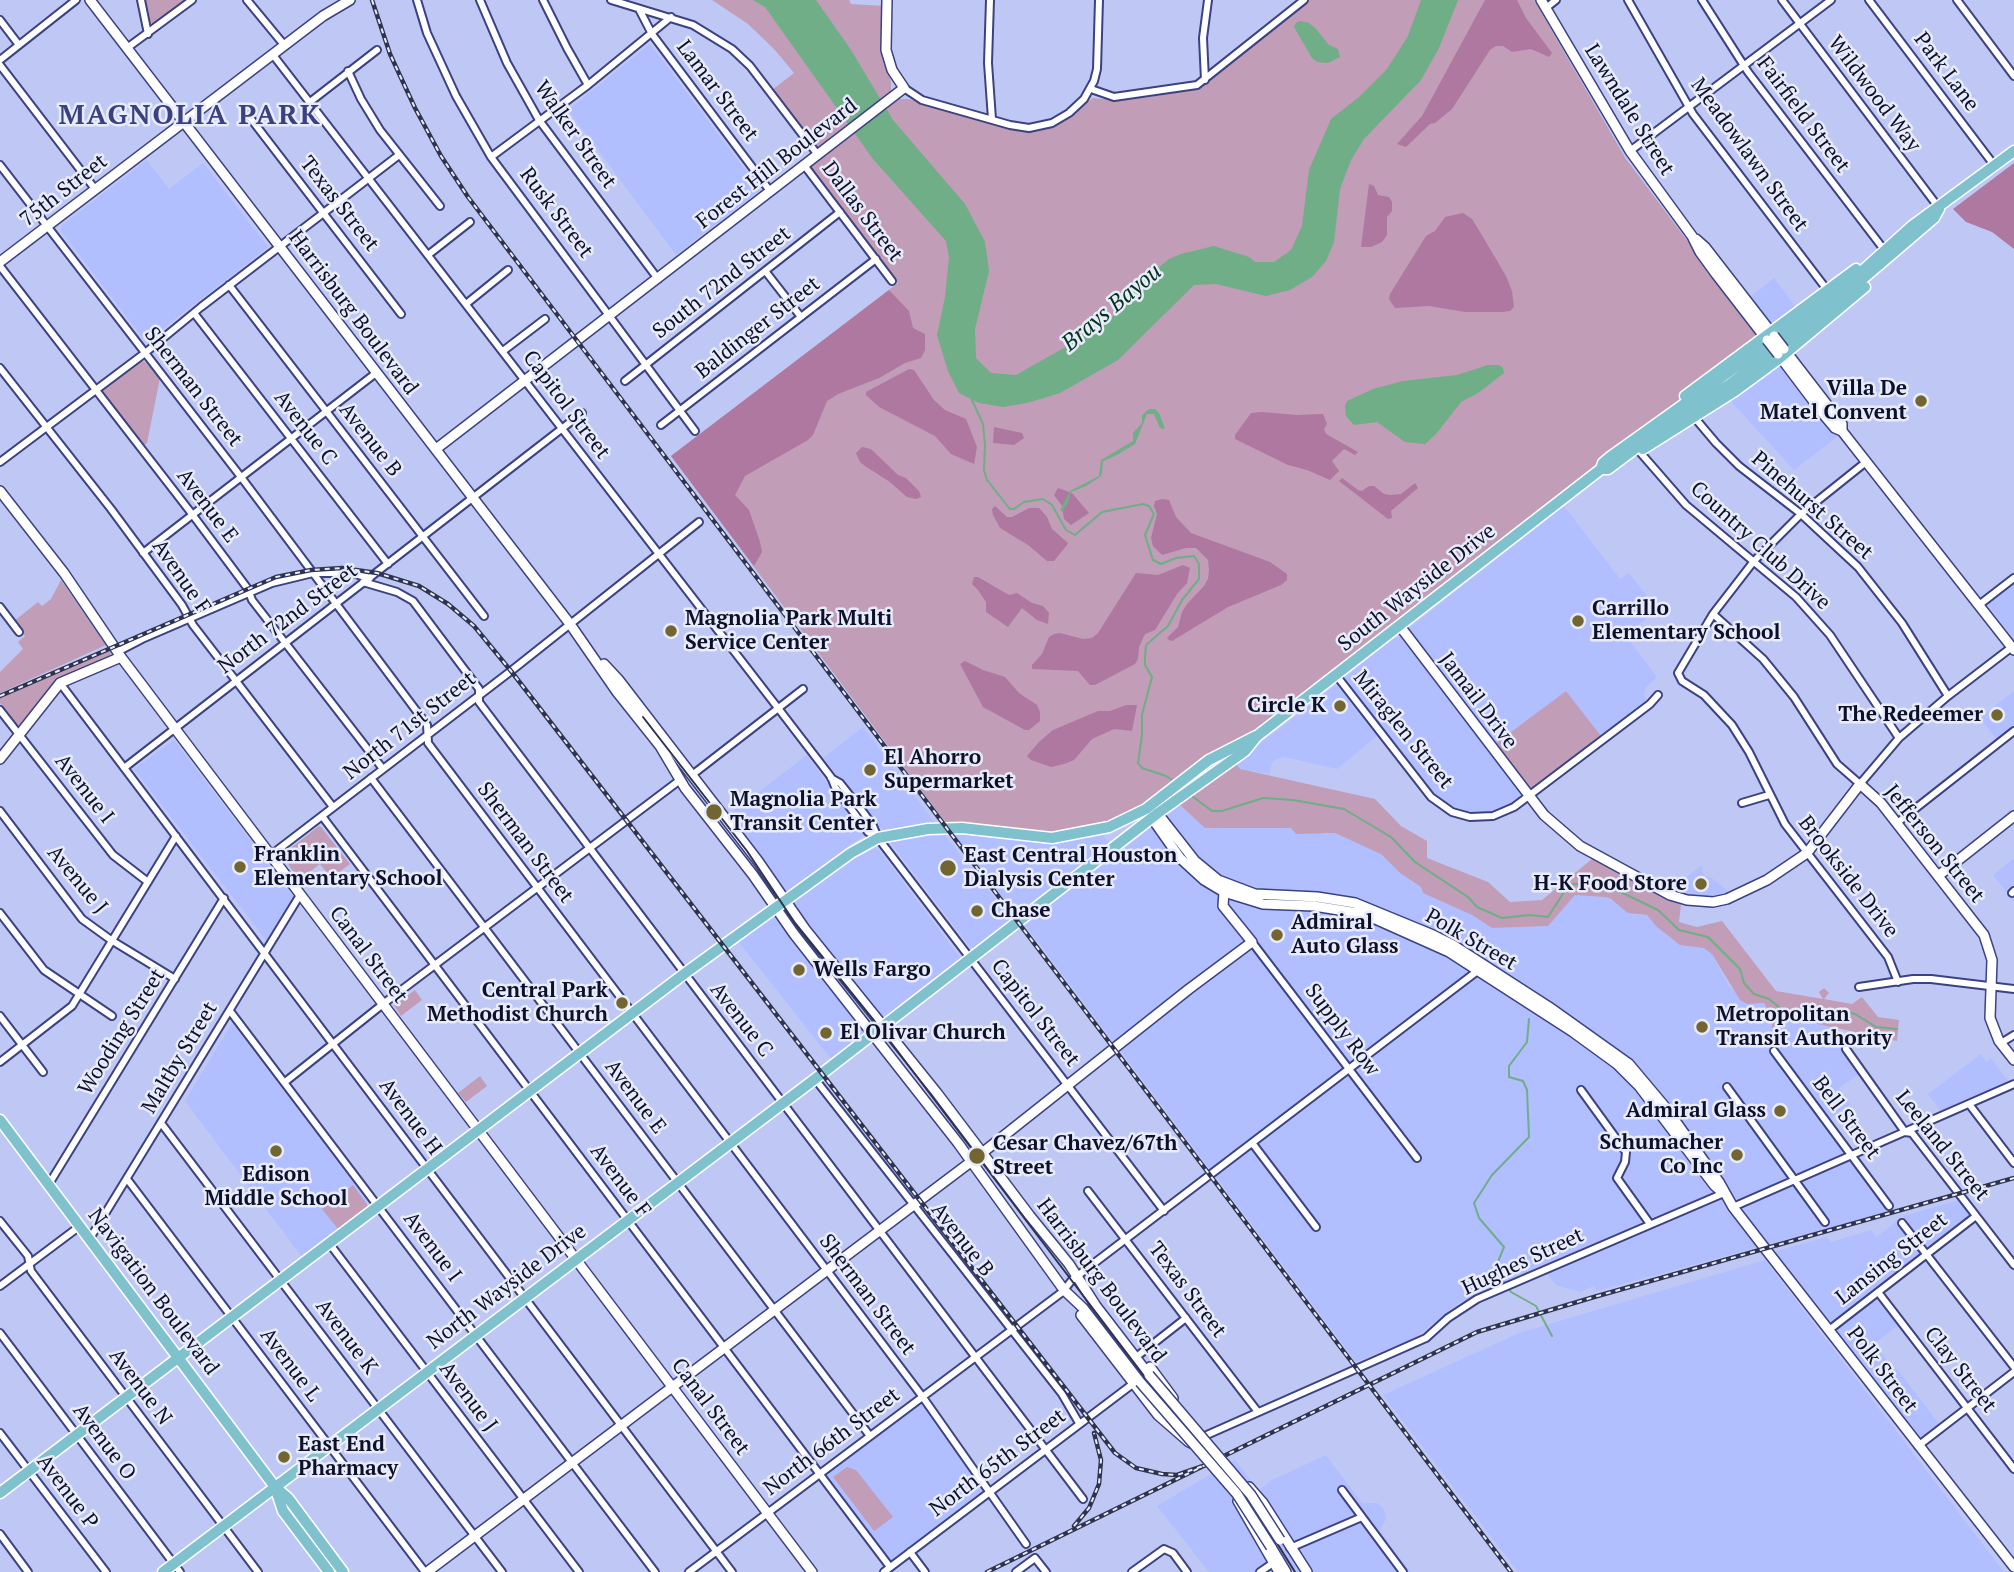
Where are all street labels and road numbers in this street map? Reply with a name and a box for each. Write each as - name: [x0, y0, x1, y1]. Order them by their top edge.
- street label: Park Lane: [1908, 28, 1984, 116]
- street label: Wildwood Way: [1822, 31, 1926, 157]
- street label: Lamar Street: [671, 35, 763, 147]
- street label: Lawndale Street: [1579, 40, 1679, 180]
- street label: Fairfield Street: [1751, 52, 1855, 178]
- street label: Meadowlawn Street: [1685, 73, 1813, 237]
- street label: Walker Street: [529, 76, 621, 194]
- street label: Forest Hill Boulevard: [692, 93, 862, 235]
- street label: 75th Street: [15, 149, 113, 233]
- street label: Texas Street: [294, 151, 384, 257]
- street label: Dallas Street: [816, 157, 908, 267]
- street label: Rusk Street: [514, 163, 598, 263]
- street label: South 72nd Street: [648, 221, 796, 345]
- street label: Harrisburg Boulevard: [283, 226, 423, 400]
- street label: Baldinger Street: [691, 272, 825, 384]
- street label: Sherman Street: [139, 322, 247, 452]
- street label: Capitol Street: [517, 346, 615, 464]
- street label: Avenue C: [268, 386, 342, 470]
- street label: Avenue B: [333, 398, 407, 482]
- street label: Pinehurst Street: [1746, 447, 1878, 565]
- street label: Avenue E: [171, 464, 243, 548]
- street label: Country Club Drive: [1685, 477, 1835, 615]
- street label: South Wayside Drive: [1333, 519, 1501, 657]
- street label: Avenue F: [146, 535, 216, 619]
- street label: North 72nd Street: [213, 558, 363, 680]
- street label: Jamail Drive: [1434, 648, 1522, 754]
- street label: Miraglen Street: [1348, 666, 1458, 794]
- street label: North 71st Street: [339, 667, 481, 785]
- street label: Avenue I: [49, 749, 119, 829]
- street label: Sherman Street: [471, 778, 579, 908]
- street label: Jefferson Street: [1879, 780, 1989, 908]
- street label: Brookside Drive: [1793, 811, 1903, 943]
- street label: Avenue J: [41, 841, 113, 919]
- street label: Canal Street: [323, 902, 413, 1008]
- street label: Polk Street: [1421, 904, 1521, 976]
- street label: Capitol Street: [985, 954, 1085, 1072]
- street label: Wooding Street: [73, 964, 171, 1100]
- street label: Avenue C: [704, 978, 778, 1062]
- street label: Supply Row: [1299, 979, 1385, 1081]
- street label: Maltby Street: [137, 998, 223, 1118]
- street label: Avenue E: [599, 1055, 671, 1139]
- street label: Bell Street: [1807, 1072, 1885, 1164]
- street label: Avenue H: [373, 1074, 447, 1160]
- street label: Leeland Street: [1890, 1086, 1994, 1206]
- street label: Avenue F: [584, 1139, 656, 1223]
- street label: Harrisburg Boulevard: [1031, 1194, 1171, 1368]
- street label: Avenue B: [925, 1198, 999, 1282]
- street label: Navigation Boulevard: [82, 1204, 224, 1380]
- street label: Avenue I: [397, 1207, 467, 1287]
- street label: Lansing Street: [1831, 1208, 1953, 1310]
- street label: North Wayside Drive: [423, 1219, 591, 1355]
- street label: Hughes Street: [1458, 1223, 1588, 1301]
- street label: Sherman Street: [813, 1230, 921, 1360]
- street label: Texas Street: [1143, 1237, 1231, 1343]
- street label: Avenue K: [310, 1295, 382, 1379]
- street label: Polk Street: [1841, 1322, 1923, 1418]
- street label: Clay Street: [1919, 1322, 2001, 1418]
- street label: Avenue L: [254, 1323, 326, 1407]
- street label: Avenue N: [103, 1344, 177, 1430]
- street label: Canal Street: [665, 1354, 755, 1460]
- street label: Avenue J: [434, 1357, 502, 1437]
- street label: North 66th Street: [759, 1383, 905, 1501]
- street label: Avenue O: [67, 1399, 141, 1485]
- street label: North 65th Street: [925, 1404, 1071, 1522]
- street label: Avenue P: [31, 1450, 103, 1534]

